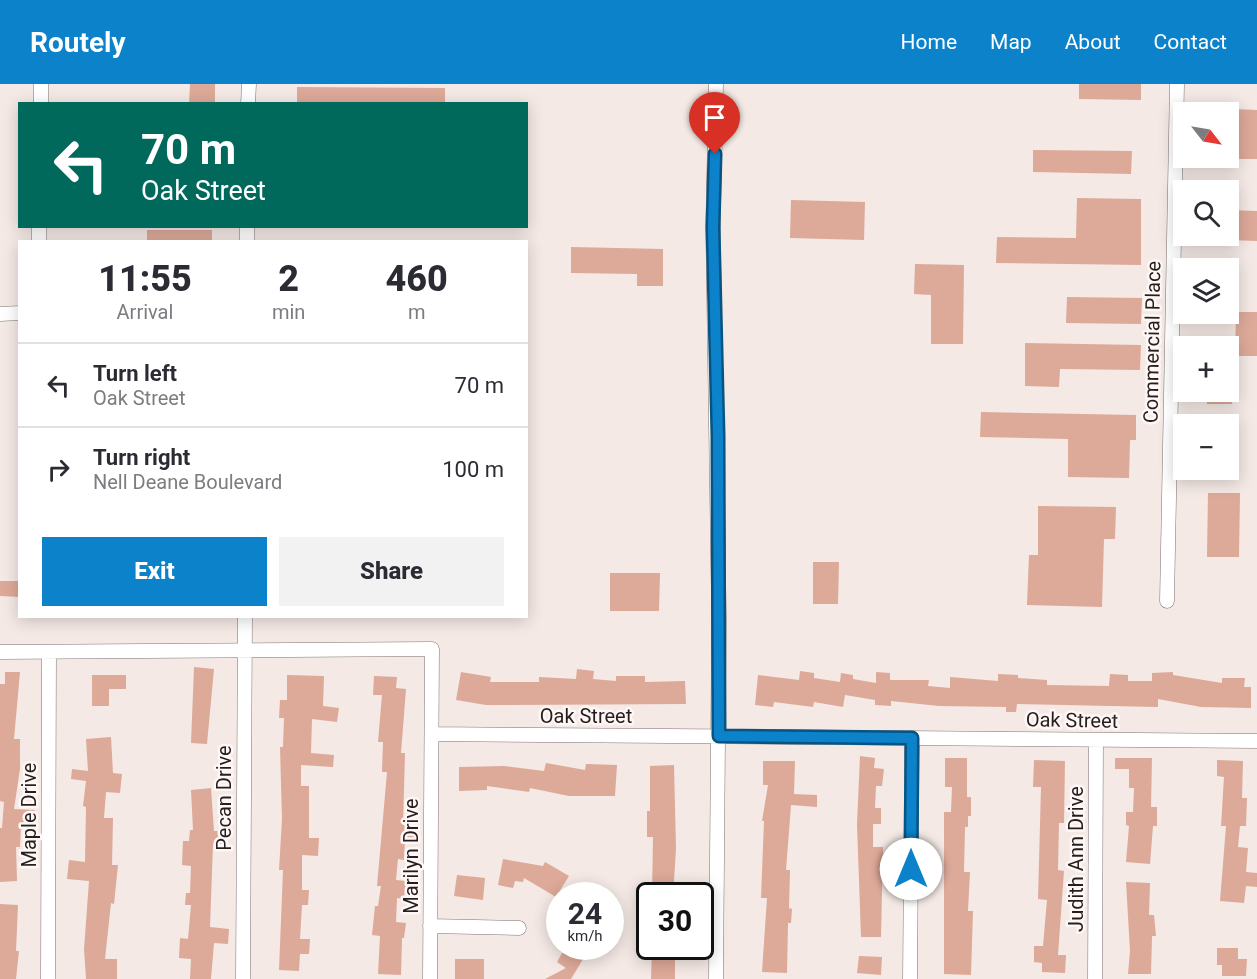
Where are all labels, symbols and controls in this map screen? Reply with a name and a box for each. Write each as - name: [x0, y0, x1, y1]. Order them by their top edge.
- text: Routely: [30, 26, 126, 59]
- text: Home: [901, 30, 957, 54]
- text: Map: [990, 30, 1032, 54]
- text: About: [1065, 30, 1121, 54]
- text: Contact: [1154, 30, 1227, 54]
- pin: [689, 92, 740, 154]
- icon: arrive: [698, 101, 731, 134]
- north arrow: [1173, 102, 1239, 168]
- map controls: [1173, 102, 1239, 480]
- text: 70 m: [141, 125, 236, 174]
- icon: left: [42, 126, 120, 204]
- text: Oak Street: [141, 175, 266, 207]
- button: search: [1173, 180, 1239, 246]
- text: 11:55: [98, 258, 192, 300]
- text: 2: [278, 258, 299, 300]
- text: 460: [386, 258, 448, 300]
- button: layers: [1173, 258, 1239, 324]
- street label: Commercial Place: [1139, 261, 1165, 423]
- text: Arrival: [117, 300, 173, 324]
- text: min: [272, 300, 305, 324]
- text: m: [408, 300, 425, 324]
- button: +: [1173, 336, 1239, 402]
- text: Turn left: [93, 361, 177, 386]
- icon: left: [42, 369, 75, 402]
- text: 70 m: [455, 373, 504, 398]
- text: Oak Street: [93, 386, 186, 410]
- button: −: [1173, 414, 1239, 480]
- text: Turn right: [93, 445, 190, 470]
- icon: right: [42, 453, 75, 486]
- text: 100 m: [442, 457, 504, 482]
- text: Nell Deane Boulevard: [93, 470, 282, 494]
- button: Exit: [42, 537, 267, 606]
- button: Share: [279, 537, 504, 606]
- street label: Oak Street: [540, 704, 632, 728]
- street label: Oak Street: [1026, 707, 1118, 733]
- street label: Pecan Drive: [212, 745, 236, 851]
- street label: Maple Drive: [17, 763, 41, 867]
- street label: Judith Ann Drive: [1064, 786, 1088, 932]
- street label: Marilyn Drive: [399, 798, 423, 914]
- position arrow: [879, 837, 943, 901]
- speed limit sign: 30: [636, 882, 714, 960]
- text: 24: [568, 896, 602, 931]
- text: km/h: [567, 927, 603, 945]

